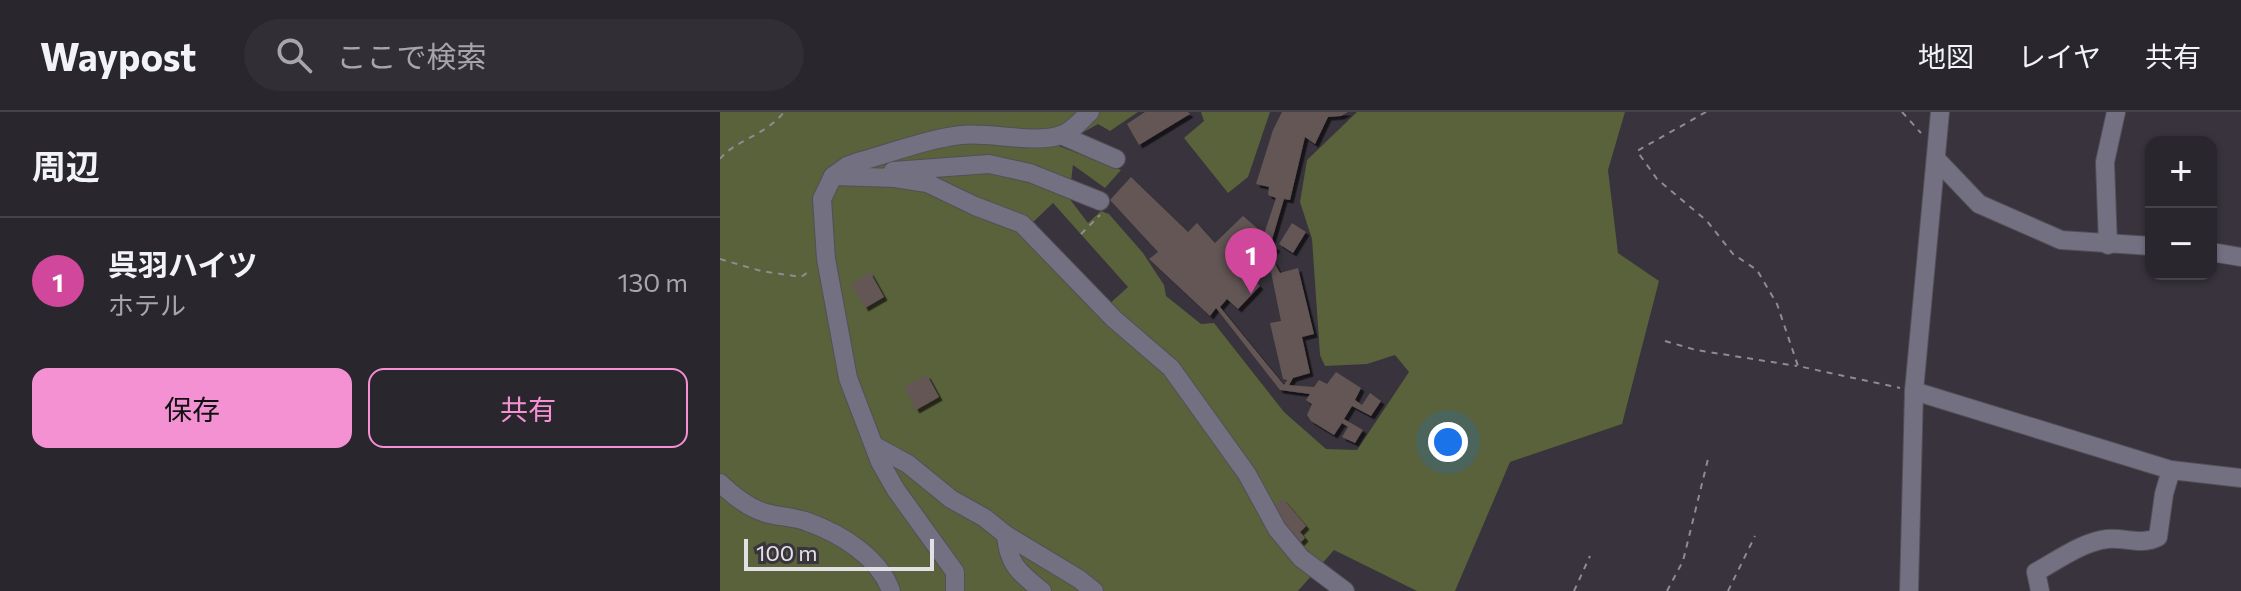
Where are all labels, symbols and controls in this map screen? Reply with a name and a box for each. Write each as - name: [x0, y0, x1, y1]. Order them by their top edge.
- search box: [244, 19, 804, 91]
- text: Waypost: [40, 32, 196, 79]
- icon: search: [272, 33, 316, 77]
- text: ここで検索: [336, 37, 486, 74]
- text: 地図: [1918, 39, 1974, 73]
- text: レイヤ: [2018, 39, 2101, 73]
- text: 共有: [2145, 39, 2201, 73]
- map controls: [2145, 136, 2217, 280]
- button: +: [2145, 136, 2217, 208]
- text: 周辺: [32, 144, 100, 186]
- button: −: [2145, 208, 2217, 280]
- pin: 1: [1225, 228, 1277, 294]
- text: 呉羽ハイツ: [108, 245, 257, 282]
- text: 1: [52, 266, 64, 297]
- text: 130 m: [617, 266, 688, 297]
- text: ホテル: [108, 289, 186, 320]
- button: 保存: [32, 368, 352, 448]
- button: 共有: [368, 368, 688, 448]
- your location: [1428, 422, 1468, 462]
- scale bar: [744, 535, 934, 571]
- text: 100 m: [756, 539, 818, 566]

